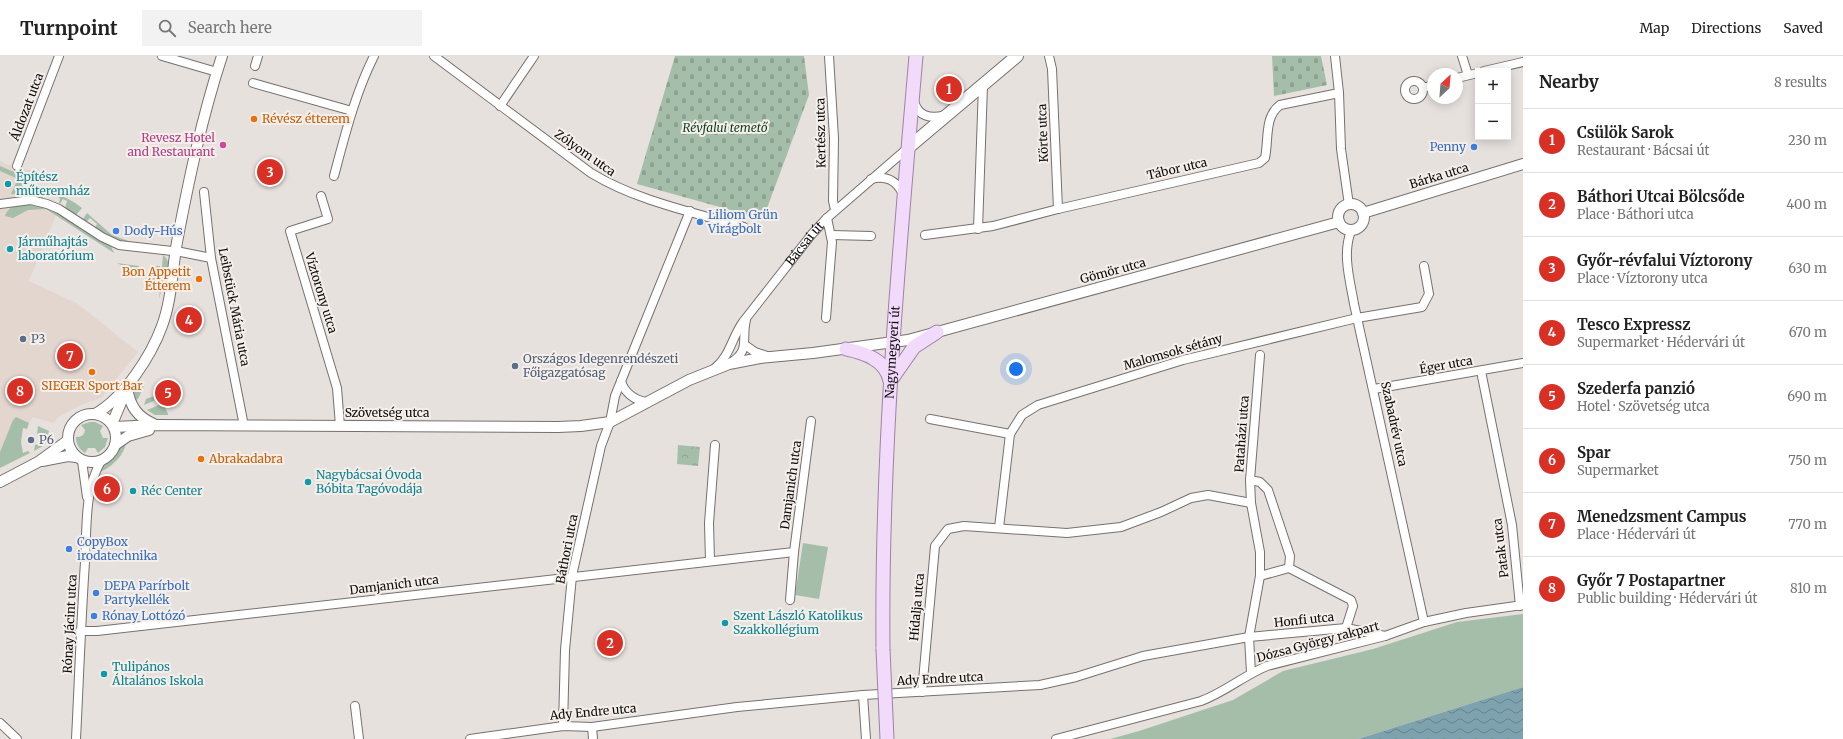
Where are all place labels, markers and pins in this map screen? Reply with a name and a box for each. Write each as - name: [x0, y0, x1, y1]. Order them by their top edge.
- pin: 1: [936, 74, 962, 104]
- place label: Révész étterem: [262, 111, 350, 126]
- marker: Révész étterem: [249, 114, 259, 124]
- place label: Revesz Hotel and Restaurant: [127, 130, 215, 159]
- place label: Penny: [1430, 139, 1466, 154]
- marker: Revesz Hotel and Restaurant: [218, 140, 228, 150]
- marker: Penny: [1469, 142, 1479, 152]
- pin: 3: [257, 157, 283, 187]
- place label: Építész műteremház: [16, 169, 90, 198]
- marker: Építész műteremház: [3, 179, 13, 189]
- place label: Liliom Grün Virágbolt: [707, 207, 778, 236]
- marker: Liliom Grün Virágbolt: [695, 217, 705, 227]
- place label: Dody-Hús: [124, 223, 183, 238]
- marker: Dody-Hús: [111, 226, 121, 236]
- place label: Járműhajtás laboratórium: [17, 234, 94, 263]
- marker: Járműhajtás laboratórium: [5, 244, 15, 254]
- place label: Bon Appetit Étterem: [122, 264, 191, 293]
- marker: Bon Appetit Étterem: [194, 274, 204, 284]
- pin: 4: [176, 305, 202, 335]
- place label: P3: [31, 331, 46, 346]
- marker: P3: [18, 334, 28, 344]
- pin: 7: [57, 341, 83, 371]
- place label: Országos Idegenrendészeti Főigazgatósag: [523, 351, 678, 380]
- marker: Országos Idegenrendészeti Főigazgatósag: [510, 361, 520, 371]
- marker: SIEGER Sport Bar: [87, 367, 97, 377]
- pin: 8: [7, 376, 33, 406]
- place label: SIEGER Sport Bar: [41, 378, 143, 393]
- pin: 5: [155, 378, 181, 408]
- place label: P6: [39, 432, 54, 447]
- marker: P6: [26, 435, 36, 445]
- place label: Abrakadabra: [208, 451, 283, 466]
- marker: Abrakadabra: [196, 454, 206, 464]
- place label: Nagybácsai Óvoda Bóbita Tagóvodája: [316, 467, 423, 496]
- pin: 6: [94, 474, 120, 504]
- marker: Nagybácsai Óvoda Bóbita Tagóvodája: [303, 477, 313, 487]
- place label: Réc Center: [141, 483, 203, 498]
- marker: Réc Center: [128, 486, 138, 496]
- place label: CopyBox irodatechnika: [77, 534, 158, 563]
- marker: CopyBox irodatechnika: [64, 544, 74, 554]
- place label: DEPA Parírbolt Partykellék: [104, 578, 190, 607]
- marker: DEPA Parírbolt Partykellék: [91, 588, 101, 598]
- place label: Rónay Lottózó: [102, 608, 185, 623]
- place label: Szent László Katolikus Szakkollégium: [733, 608, 863, 637]
- marker: Rónay Lottózó: [89, 611, 99, 621]
- marker: Szent László Katolikus Szakkollégium: [720, 618, 730, 628]
- pin: 2: [597, 628, 623, 658]
- place label: Tulipános Általános Iskola: [111, 659, 204, 688]
- marker: Tulipános Általános Iskola: [99, 669, 109, 679]

